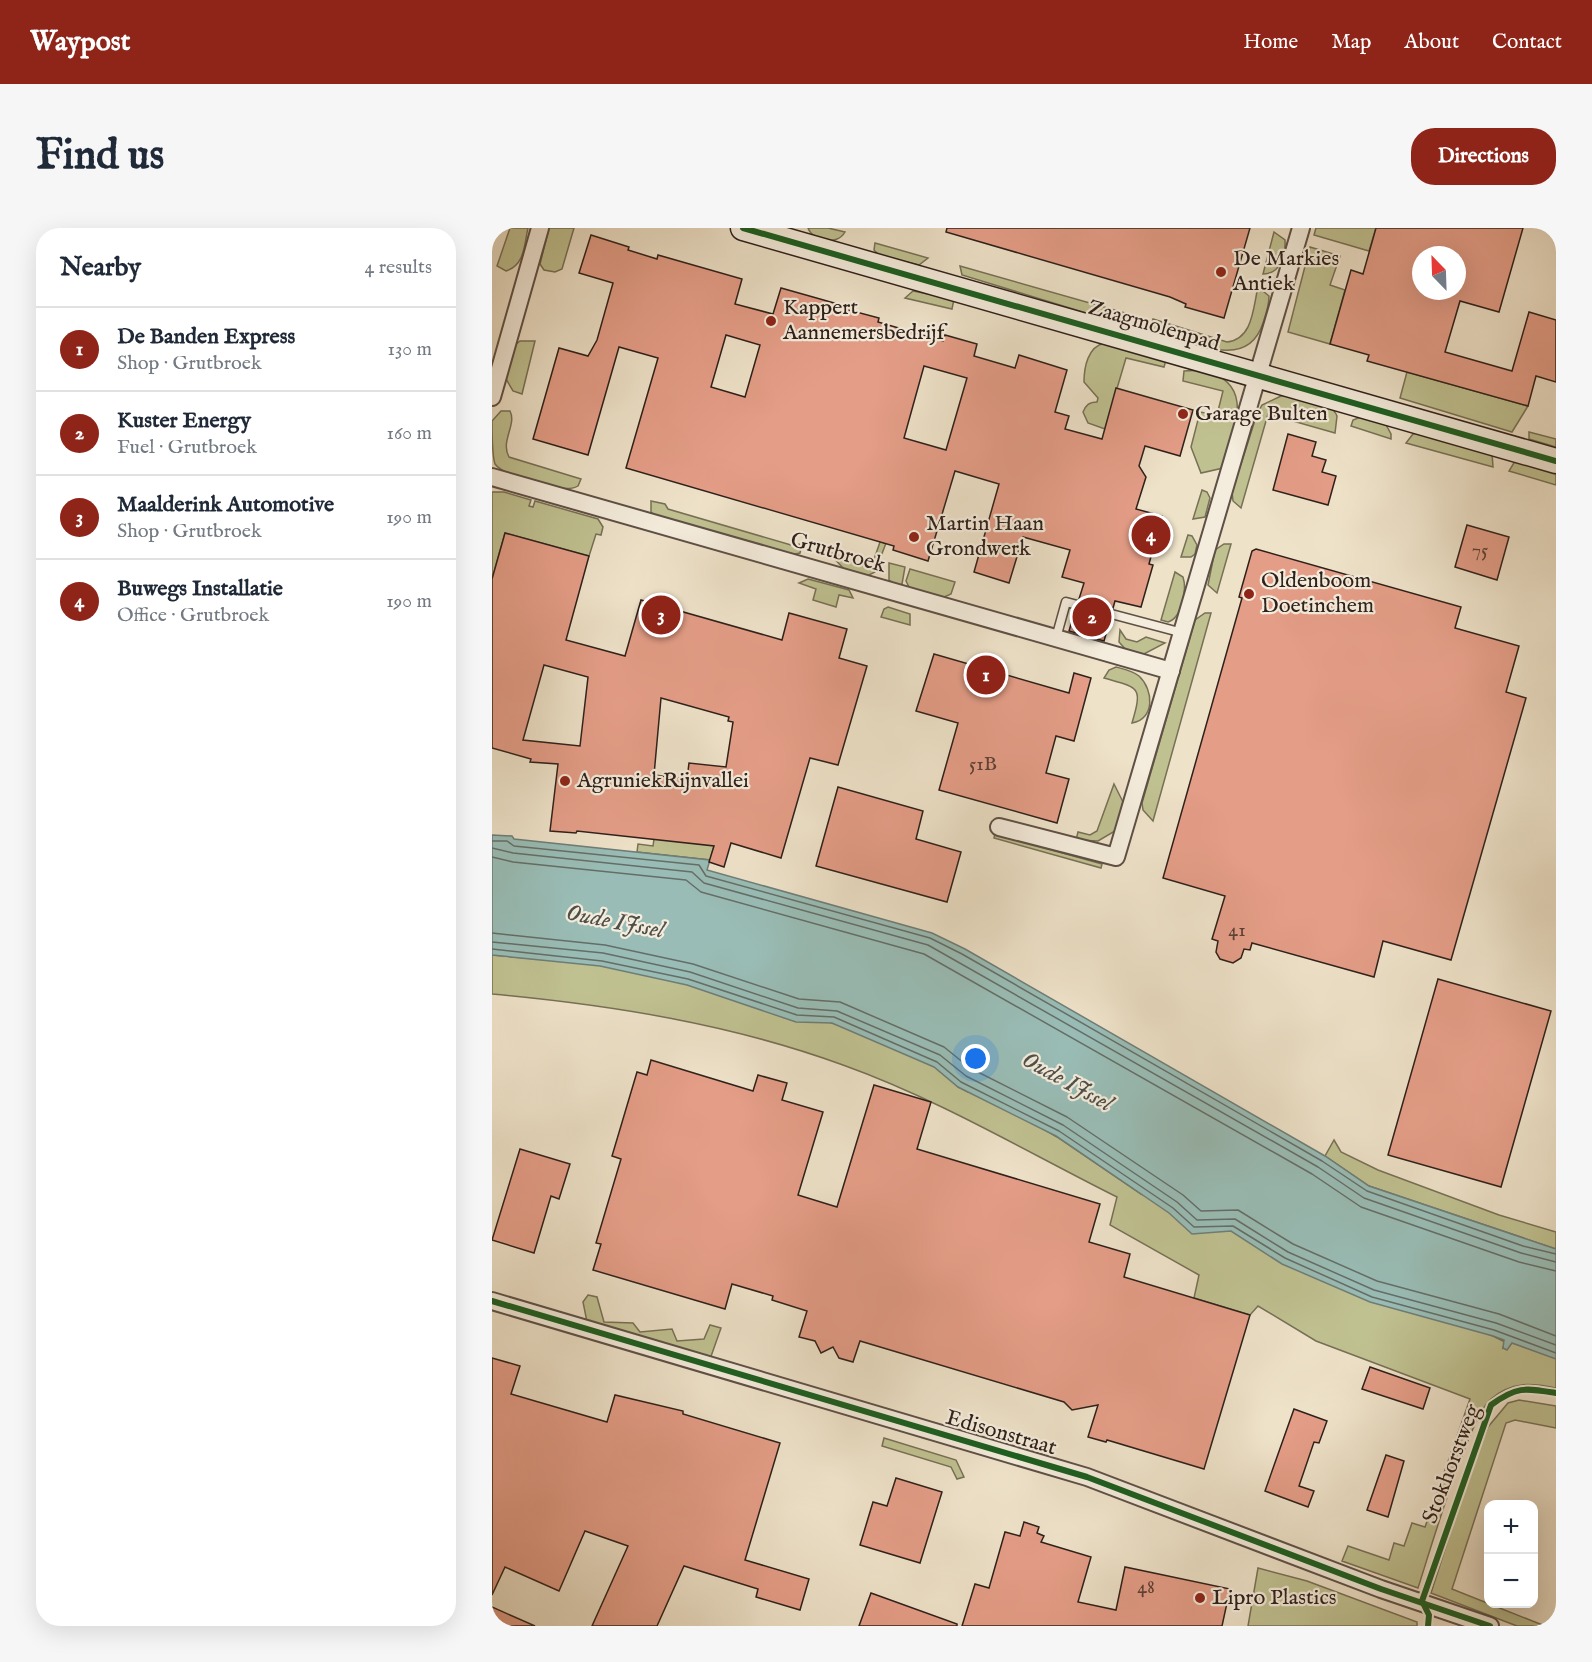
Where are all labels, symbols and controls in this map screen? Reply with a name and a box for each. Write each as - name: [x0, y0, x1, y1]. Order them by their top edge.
- text: Waypost: [30, 25, 130, 60]
- text: Home: [1243, 29, 1298, 56]
- text: Map: [1331, 29, 1371, 56]
- text: About: [1404, 29, 1459, 56]
- text: Contact: [1492, 29, 1562, 56]
- button: Directions: [1411, 128, 1556, 185]
- text: Find us: [36, 130, 164, 183]
- place label: De Markies Antiek: [1232, 245, 1339, 298]
- north arrow: [1412, 246, 1466, 300]
- text: Nearby: [60, 251, 141, 284]
- text: 4 results: [365, 255, 432, 280]
- marker: De Markies Antiek: [1214, 265, 1228, 279]
- place label: Kappert Aannemersbedrijf: [782, 294, 948, 347]
- street label: Zaagmolenpad: [1085, 294, 1223, 358]
- marker: Kappert Aannemersbedrijf: [764, 314, 778, 328]
- text: De Banden Express: [117, 323, 295, 351]
- text: 1: [76, 337, 83, 362]
- text: 130 m: [387, 337, 432, 362]
- text: Shop · Grutbroek: [117, 351, 262, 376]
- place label: Garage Bulten: [1195, 400, 1328, 428]
- text: Kuster Energy: [117, 407, 251, 435]
- marker: Garage Bulten: [1176, 407, 1190, 421]
- text: 2: [75, 421, 84, 446]
- text: 160 m: [386, 421, 432, 446]
- text: Fuel · Grutbroek: [117, 435, 257, 460]
- text: Maalderink Automotive: [117, 491, 334, 519]
- text: 3: [76, 505, 83, 530]
- text: 190 m: [386, 505, 432, 530]
- place label: Martin Haan Grondwerk: [926, 510, 1044, 563]
- pin: 4: [1132, 512, 1170, 558]
- text: Shop · Grutbroek: [117, 519, 262, 544]
- street label: Grutbroek: [787, 526, 889, 580]
- marker: Martin Haan Grondwerk: [907, 530, 921, 544]
- house number: 75: [1472, 538, 1488, 563]
- place label: Oldenboom Doetinchem: [1261, 567, 1374, 620]
- text: Buwegs Installatie: [117, 575, 283, 603]
- marker: Oldenboom Doetinchem: [1242, 587, 1256, 601]
- text: 4: [75, 589, 84, 614]
- text: 190 m: [386, 589, 432, 614]
- pin: 3: [642, 592, 680, 638]
- pin: 2: [1072, 594, 1112, 640]
- text: Office · Grutbroek: [117, 603, 269, 628]
- pin: 1: [966, 652, 1006, 698]
- house number: 51B: [969, 752, 997, 777]
- place label: AgruniekRijnvallei: [576, 767, 749, 795]
- marker: AgruniekRijnvallei: [558, 774, 572, 788]
- water label: Oude IJssel: [563, 897, 669, 947]
- house number: 41: [1228, 918, 1246, 943]
- your location: [961, 1044, 990, 1073]
- water label: Oude IJssel: [1016, 1044, 1120, 1121]
- street label: Stokhorstweg: [1416, 1399, 1488, 1528]
- street label: Edisonstraat: [942, 1404, 1060, 1462]
- map controls: [1484, 1500, 1538, 1608]
- button: +: [1484, 1500, 1538, 1554]
- button: −: [1484, 1554, 1538, 1608]
- house number: 48: [1137, 1575, 1155, 1600]
- place label: Lipro Plastics: [1212, 1584, 1337, 1612]
- marker: Lipro Plastics: [1193, 1591, 1207, 1605]

